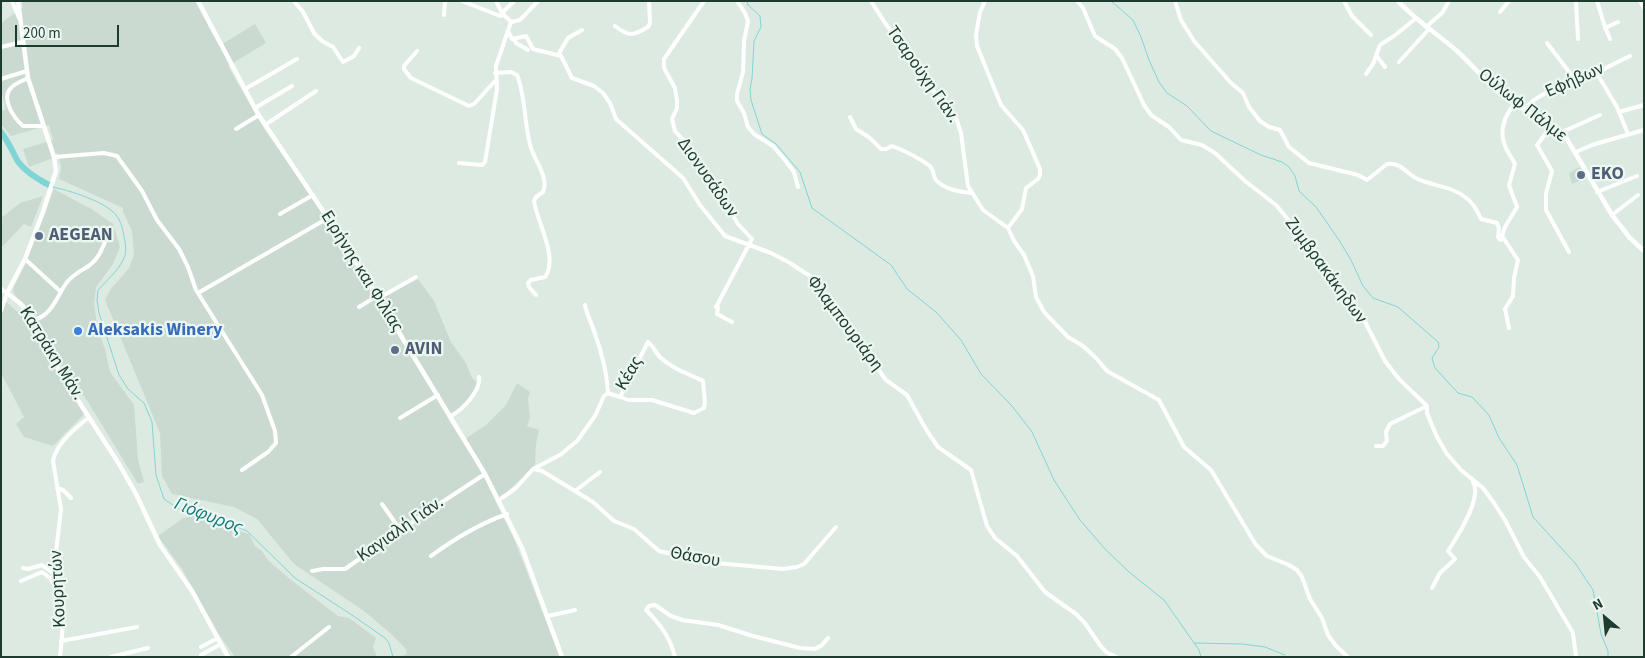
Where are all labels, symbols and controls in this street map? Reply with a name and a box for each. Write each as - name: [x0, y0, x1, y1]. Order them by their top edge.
- scale bar: [18, 15, 121, 47]
- street label: Τσαρούχη Γιάν.: [881, 22, 963, 128]
- text: 200 m: [23, 23, 61, 44]
- street label: Εφήβων: [1542, 58, 1608, 104]
- street label: Ούλωφ Πάλμε: [1473, 65, 1571, 147]
- street label: Διονυσάδων: [672, 134, 742, 222]
- place label: EKO: [1591, 164, 1624, 186]
- marker: EKO: [1575, 169, 1587, 181]
- street label: Ειρήνης και Φιλίας: [315, 207, 407, 337]
- street label: Ζυμβρακάκηδων: [1279, 214, 1371, 328]
- place label: AEGEAN: [49, 225, 113, 247]
- marker: AEGEAN: [33, 230, 45, 242]
- street label: Φλαμπουριάρη: [801, 272, 887, 376]
- street label: Κατράκη Μάν.: [14, 303, 88, 405]
- place label: Aleksakis Winery: [88, 320, 222, 342]
- marker: Aleksakis Winery: [72, 325, 84, 337]
- place label: AVIN: [405, 339, 442, 361]
- marker: AVIN: [389, 344, 401, 356]
- street label: Κέας: [612, 353, 648, 395]
- street label: Καγιαλή Γιάν.: [354, 492, 448, 568]
- water label: Γιόφυρος: [171, 494, 245, 540]
- street label: Θάσου: [668, 543, 722, 573]
- street label: Κουρητών: [46, 550, 72, 628]
- north arrow: [1580, 593, 1630, 643]
- text: N: [1589, 594, 1607, 616]

